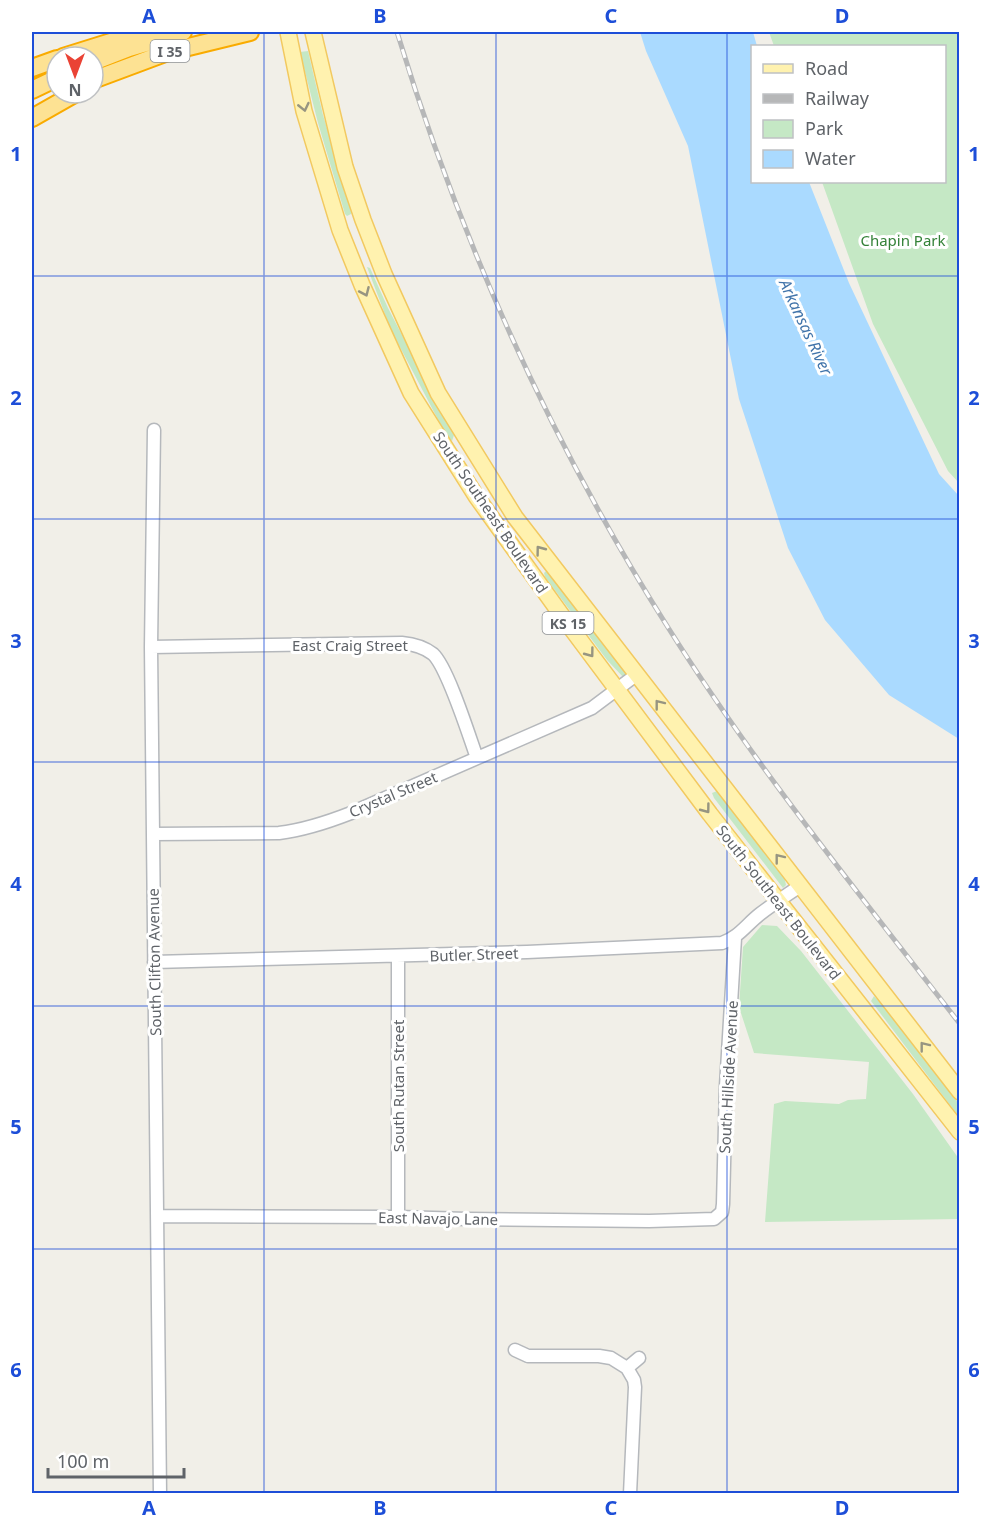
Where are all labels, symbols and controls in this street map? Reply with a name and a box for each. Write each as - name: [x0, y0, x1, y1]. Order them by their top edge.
- text: A: [142, 2, 156, 29]
- text: B: [373, 2, 387, 29]
- text: C: [605, 2, 618, 29]
- text: D: [835, 2, 849, 29]
- road number: I 35: [150, 40, 190, 62]
- north arrow: [45, 45, 105, 105]
- legend: [751, 45, 946, 183]
- text: Road: [805, 56, 848, 80]
- text: N: [68, 79, 82, 101]
- text: Railway: [805, 86, 870, 110]
- one-way arrow: [296, 102, 309, 112]
- text: Park: [805, 116, 843, 140]
- text: 1: [10, 140, 22, 167]
- text: 1: [968, 140, 980, 167]
- text: Water: [805, 146, 856, 170]
- park label: Chapin Park: [860, 230, 946, 250]
- water label: Arkansas River: [774, 274, 838, 379]
- one-way arrow: [358, 286, 370, 297]
- text: 2: [10, 384, 22, 411]
- text: 2: [968, 384, 980, 411]
- street label: South Southeast Boulevard: [429, 427, 553, 597]
- one-way arrow: [537, 545, 548, 556]
- road number: KS 15: [542, 612, 594, 634]
- text: 3: [10, 627, 22, 654]
- text: 3: [968, 627, 980, 654]
- street label: East Craig Street: [292, 635, 409, 655]
- one-way arrow: [582, 646, 593, 657]
- one-way arrow: [655, 700, 666, 711]
- street label: Crystal Street: [346, 766, 441, 822]
- one-way arrow: [699, 802, 710, 813]
- street label: South Southeast Boulevard: [712, 821, 846, 983]
- one-way arrow: [775, 854, 786, 865]
- text: 4: [10, 870, 22, 897]
- text: 4: [968, 870, 980, 897]
- street label: South Clifton Avenue: [143, 888, 165, 1036]
- street label: Butler Street: [429, 942, 519, 966]
- street label: South Hillside Avenue: [714, 1000, 742, 1154]
- street label: South Rutan Street: [388, 1019, 408, 1152]
- one-way arrow: [920, 1041, 931, 1052]
- text: 5: [10, 1113, 22, 1140]
- text: 5: [968, 1113, 980, 1140]
- street label: East Navajo Lane: [378, 1207, 498, 1229]
- text: 6: [10, 1356, 22, 1383]
- text: 6: [968, 1356, 980, 1383]
- scale bar: [48, 1441, 184, 1479]
- text: 100 m: [57, 1449, 109, 1473]
- text: A: [142, 1494, 156, 1521]
- text: B: [373, 1494, 387, 1521]
- text: C: [605, 1494, 618, 1521]
- text: D: [835, 1494, 849, 1521]

